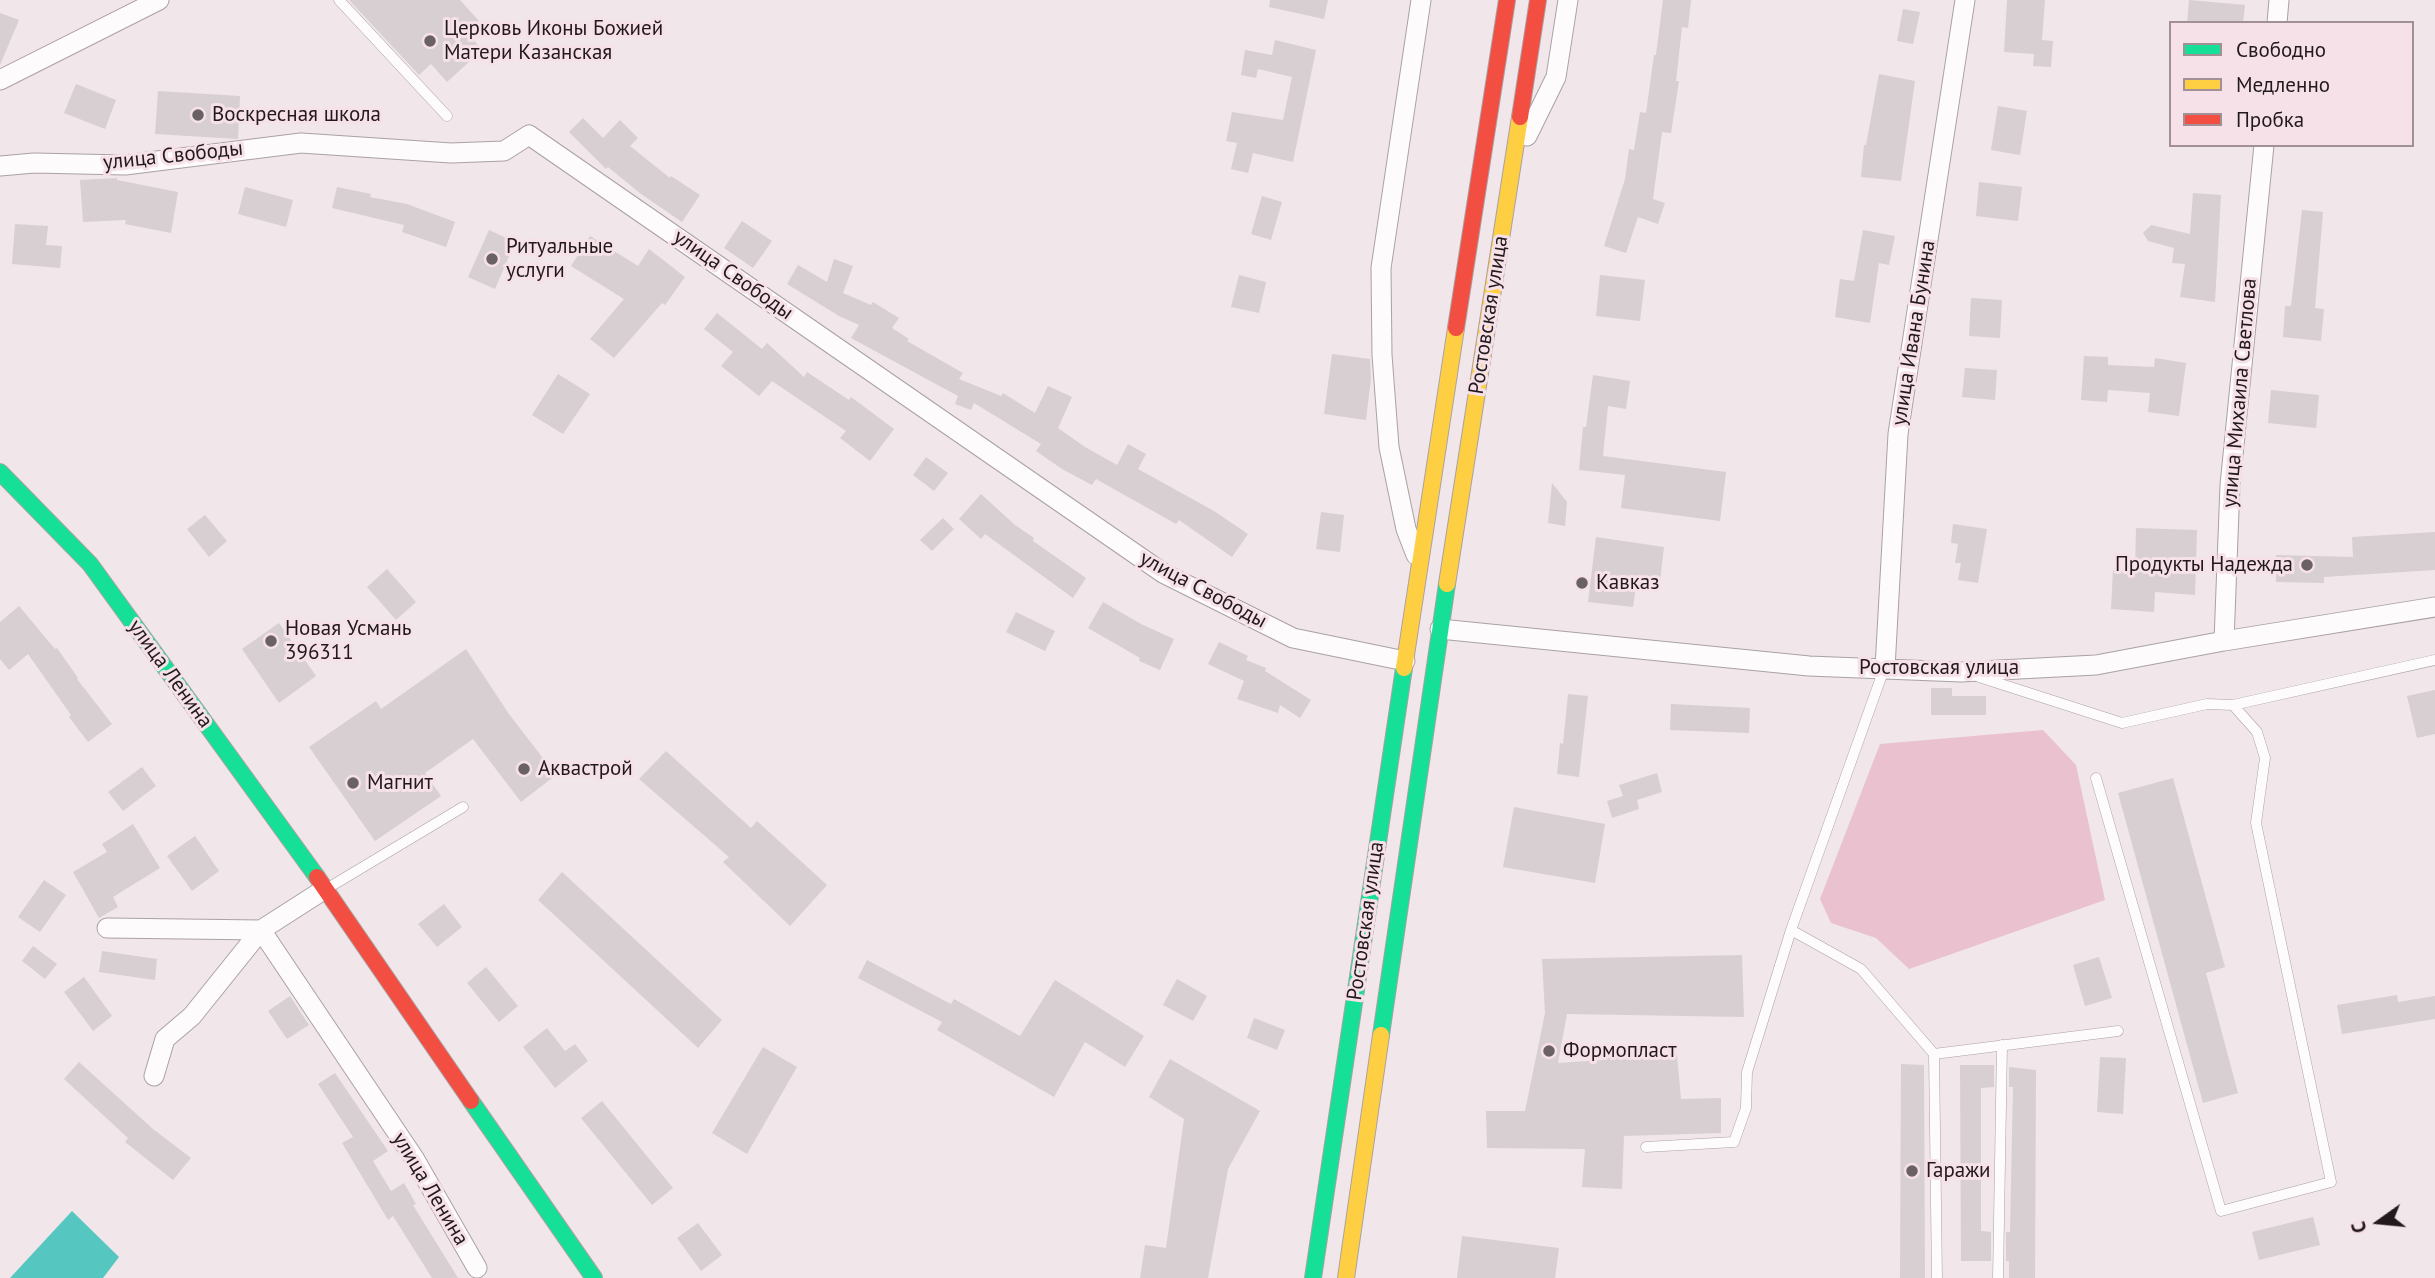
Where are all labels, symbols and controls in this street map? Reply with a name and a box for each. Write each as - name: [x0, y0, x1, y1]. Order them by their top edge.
- place label: Церковь Иконы Божией Матери Казанская: [444, 16, 663, 66]
- legend: [2169, 21, 2414, 147]
- marker: Церковь Иконы Божией Матери Казанская: [422, 33, 438, 49]
- text: Свободно: [2236, 36, 2326, 63]
- text: Медленно: [2236, 71, 2330, 98]
- place label: Воскресная школа: [212, 102, 381, 128]
- text: Пробка: [2236, 106, 2304, 133]
- marker: Воскресная школа: [190, 107, 206, 123]
- street label: улица Свободы: [102, 136, 244, 176]
- street label: улица Свободы: [668, 224, 798, 326]
- place label: Ритуальные услуги: [506, 234, 613, 284]
- street label: Ростовская улица: [1464, 234, 1514, 396]
- street label: улица Ивана Бунина: [1887, 238, 1941, 428]
- marker: Ритуальные услуги: [484, 251, 500, 267]
- street label: улица Михаила Светлова: [2217, 277, 2263, 509]
- street label: улица Свободы: [1135, 546, 1271, 634]
- place label: Продукты Надежда: [2115, 552, 2293, 578]
- marker: Продукты Надежда: [2299, 557, 2315, 573]
- place label: Кавказ: [1596, 570, 1659, 596]
- marker: Кавказ: [1574, 575, 1590, 591]
- street label: улица Ленина: [122, 615, 218, 733]
- place label: Новая Усмань 396311: [285, 616, 412, 666]
- marker: Новая Усмань 396311: [263, 633, 279, 649]
- street label: Ростовская улица: [1859, 655, 2019, 681]
- place label: Аквастрой: [538, 756, 633, 782]
- marker: Аквастрой: [516, 761, 532, 777]
- place label: Магнит: [367, 770, 433, 796]
- marker: Магнит: [345, 775, 361, 791]
- street label: Ростовская улица: [1342, 840, 1390, 1002]
- place label: Формопласт: [1563, 1038, 1677, 1064]
- marker: Формопласт: [1541, 1043, 1557, 1059]
- street label: улица Ленина: [386, 1128, 474, 1250]
- place label: Гаражи: [1926, 1158, 1990, 1184]
- marker: Гаражи: [1904, 1163, 1920, 1179]
- north arrow: [2344, 1187, 2414, 1257]
- text: С: [2346, 1219, 2372, 1236]

